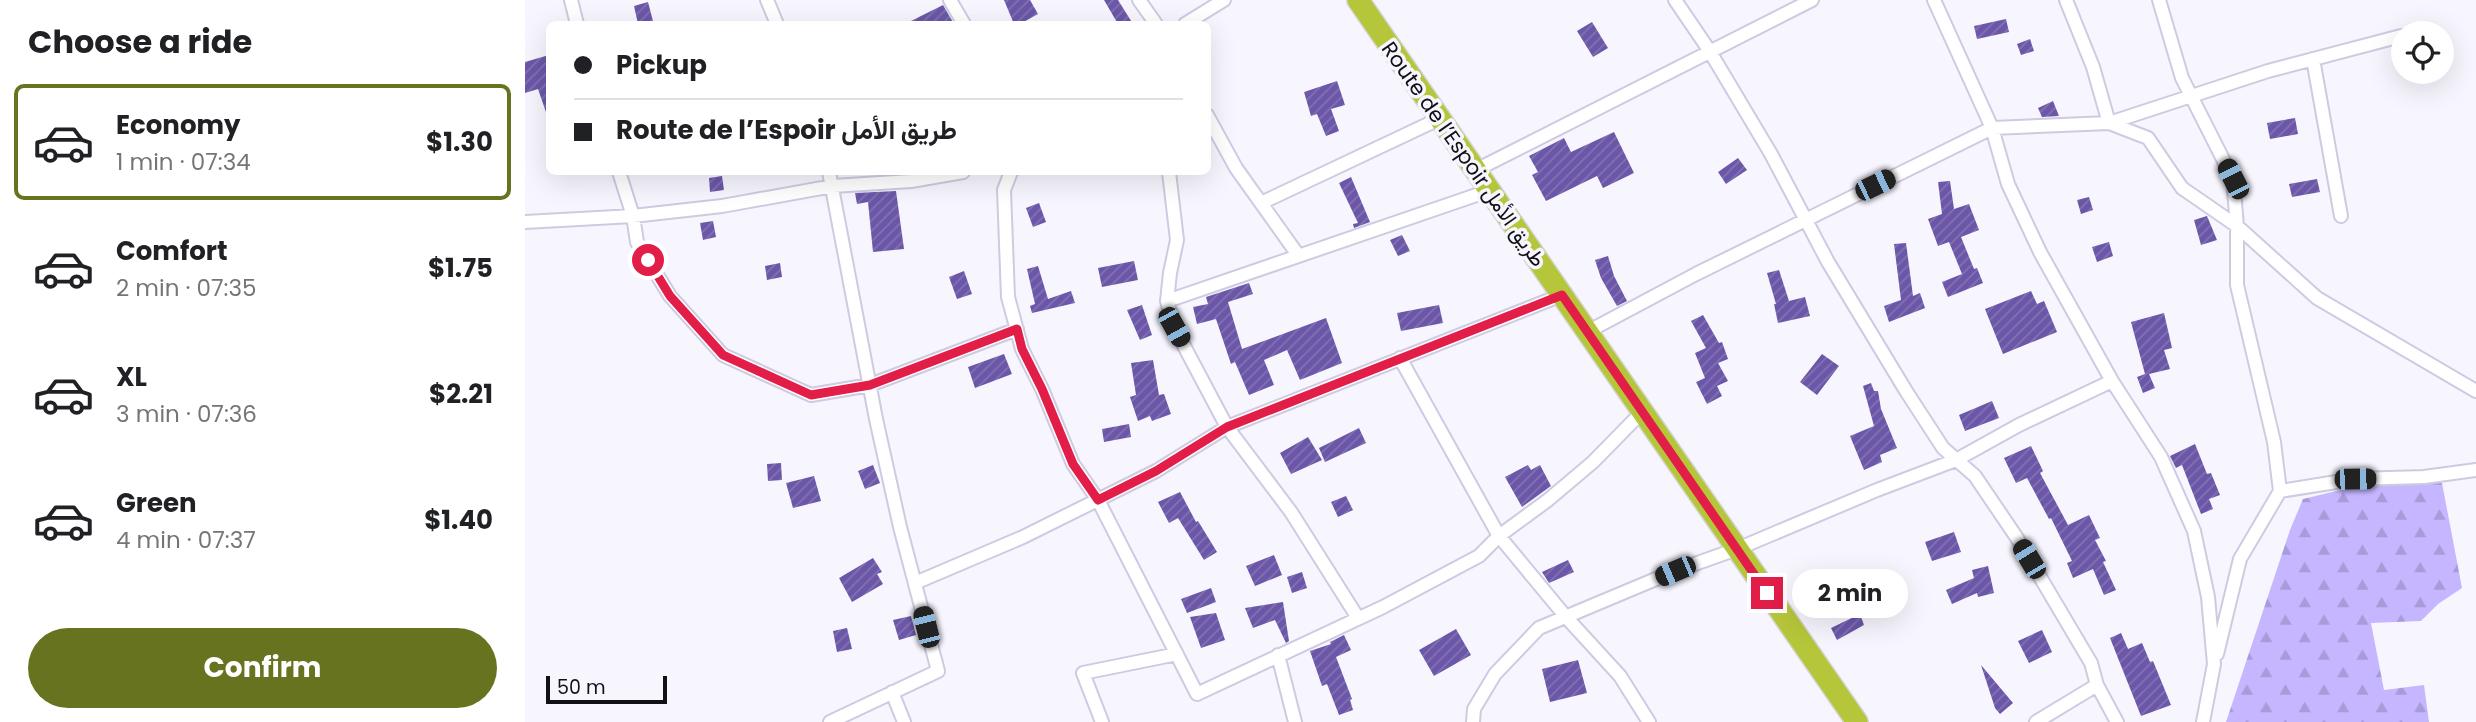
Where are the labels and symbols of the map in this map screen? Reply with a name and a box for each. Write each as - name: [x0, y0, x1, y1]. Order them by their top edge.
- street label: Route de l’Espoir طريق الأمل: [1375, 36, 1553, 272]
- car: [2215, 156, 2252, 202]
- car: [1852, 166, 1899, 204]
- route start: [632, 244, 664, 276]
- car: [1155, 304, 1194, 350]
- car: [2334, 468, 2377, 490]
- car: [2010, 536, 2049, 582]
- car: [1652, 553, 1699, 589]
- callout: 2 min: [1791, 568, 1907, 618]
- route end: [1751, 577, 1783, 609]
- car: [911, 604, 942, 650]
- scale bar: [546, 673, 667, 705]

